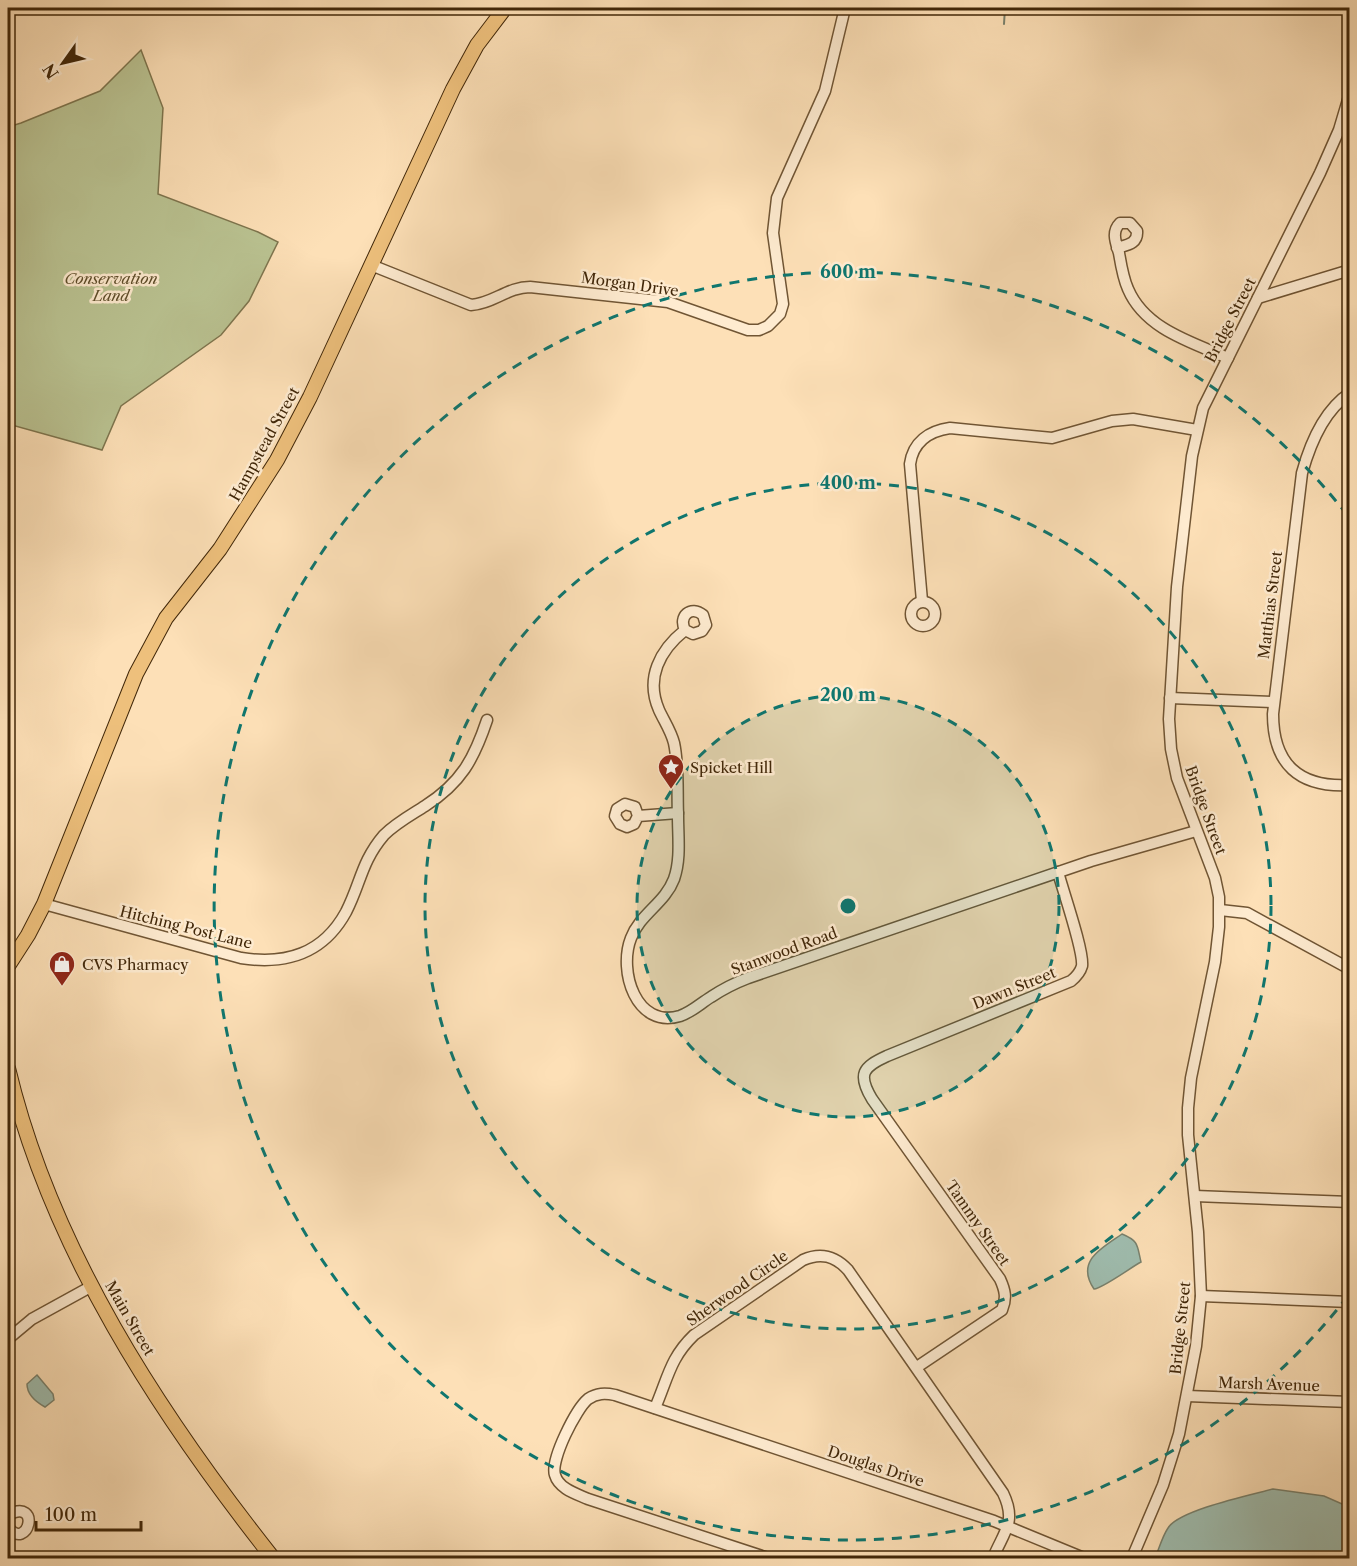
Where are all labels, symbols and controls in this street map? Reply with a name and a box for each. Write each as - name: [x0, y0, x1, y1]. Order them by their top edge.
- north arrow: [33, 33, 93, 93]
- text: N: [38, 60, 63, 83]
- text: 600 m: [820, 261, 876, 283]
- street label: Morgan Drive: [580, 268, 680, 300]
- park label: Conservation Land: [65, 269, 158, 305]
- street label: Bridge Street: [1200, 274, 1260, 366]
- street label: Hampstead Street: [225, 383, 304, 504]
- text: 400 m: [820, 472, 876, 494]
- street label: Matthias Street: [1254, 549, 1286, 660]
- text: 200 m: [820, 684, 876, 706]
- place icon: Spicket Hill: [656, 752, 686, 790]
- place label: Spicket Hill: [690, 758, 773, 777]
- street label: Bridge Street: [1181, 763, 1231, 858]
- centre of rings: [838, 896, 858, 916]
- street label: Hitching Post Lane: [118, 901, 254, 953]
- street label: Stanwood Road: [728, 923, 840, 979]
- shop icon: CVS Pharmacy: [47, 949, 77, 987]
- place label: CVS Pharmacy: [82, 955, 189, 974]
- street label: Dawn Street: [970, 962, 1059, 1013]
- street label: Tammy Street: [942, 1177, 1015, 1270]
- street label: Sherwood Circle: [683, 1246, 791, 1330]
- street label: Main Street: [101, 1277, 159, 1359]
- street label: Bridge Street: [1166, 1280, 1194, 1375]
- street label: Marsh Avenue: [1218, 1373, 1320, 1395]
- street label: Douglas Drive: [825, 1441, 927, 1491]
- scale bar: [36, 1494, 141, 1532]
- text: 100 m: [45, 1504, 97, 1526]

